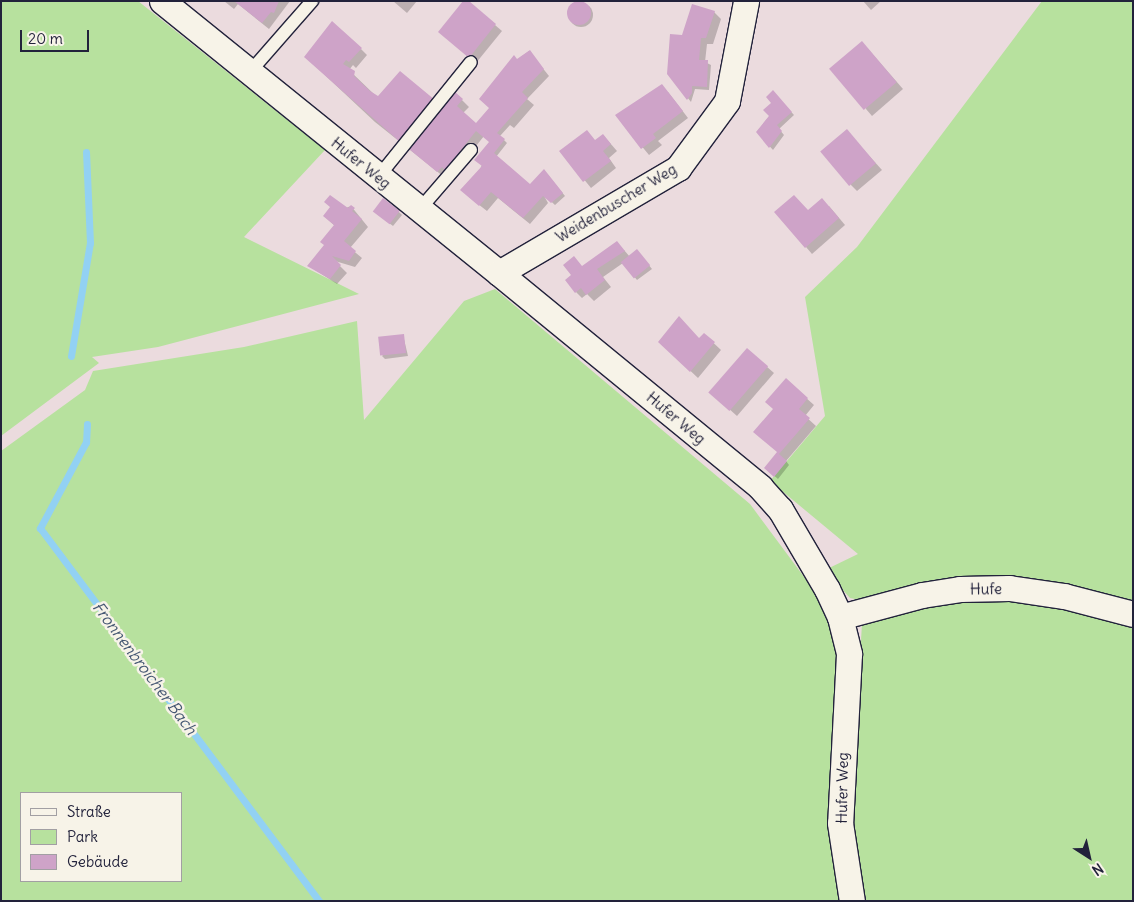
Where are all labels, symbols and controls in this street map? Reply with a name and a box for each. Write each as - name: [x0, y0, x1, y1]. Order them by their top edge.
- scale bar: [22, 20, 91, 52]
- text: 20 m: [28, 29, 63, 48]
- street label: Hufer Weg: [328, 134, 394, 192]
- street label: Weidenbuscher Weg: [552, 160, 680, 246]
- street label: Hufer Weg: [643, 388, 709, 448]
- street label: Hufe: [970, 580, 1002, 598]
- water label: Fronnenbroicher Bach: [89, 598, 201, 738]
- street label: Hufer Weg: [832, 752, 852, 824]
- legend: [20, 792, 182, 882]
- text: Straße: [67, 802, 111, 821]
- text: Park: [67, 827, 98, 846]
- north arrow: [1064, 832, 1114, 882]
- text: Gebäude: [67, 852, 128, 871]
- text: N: [1088, 859, 1107, 879]

